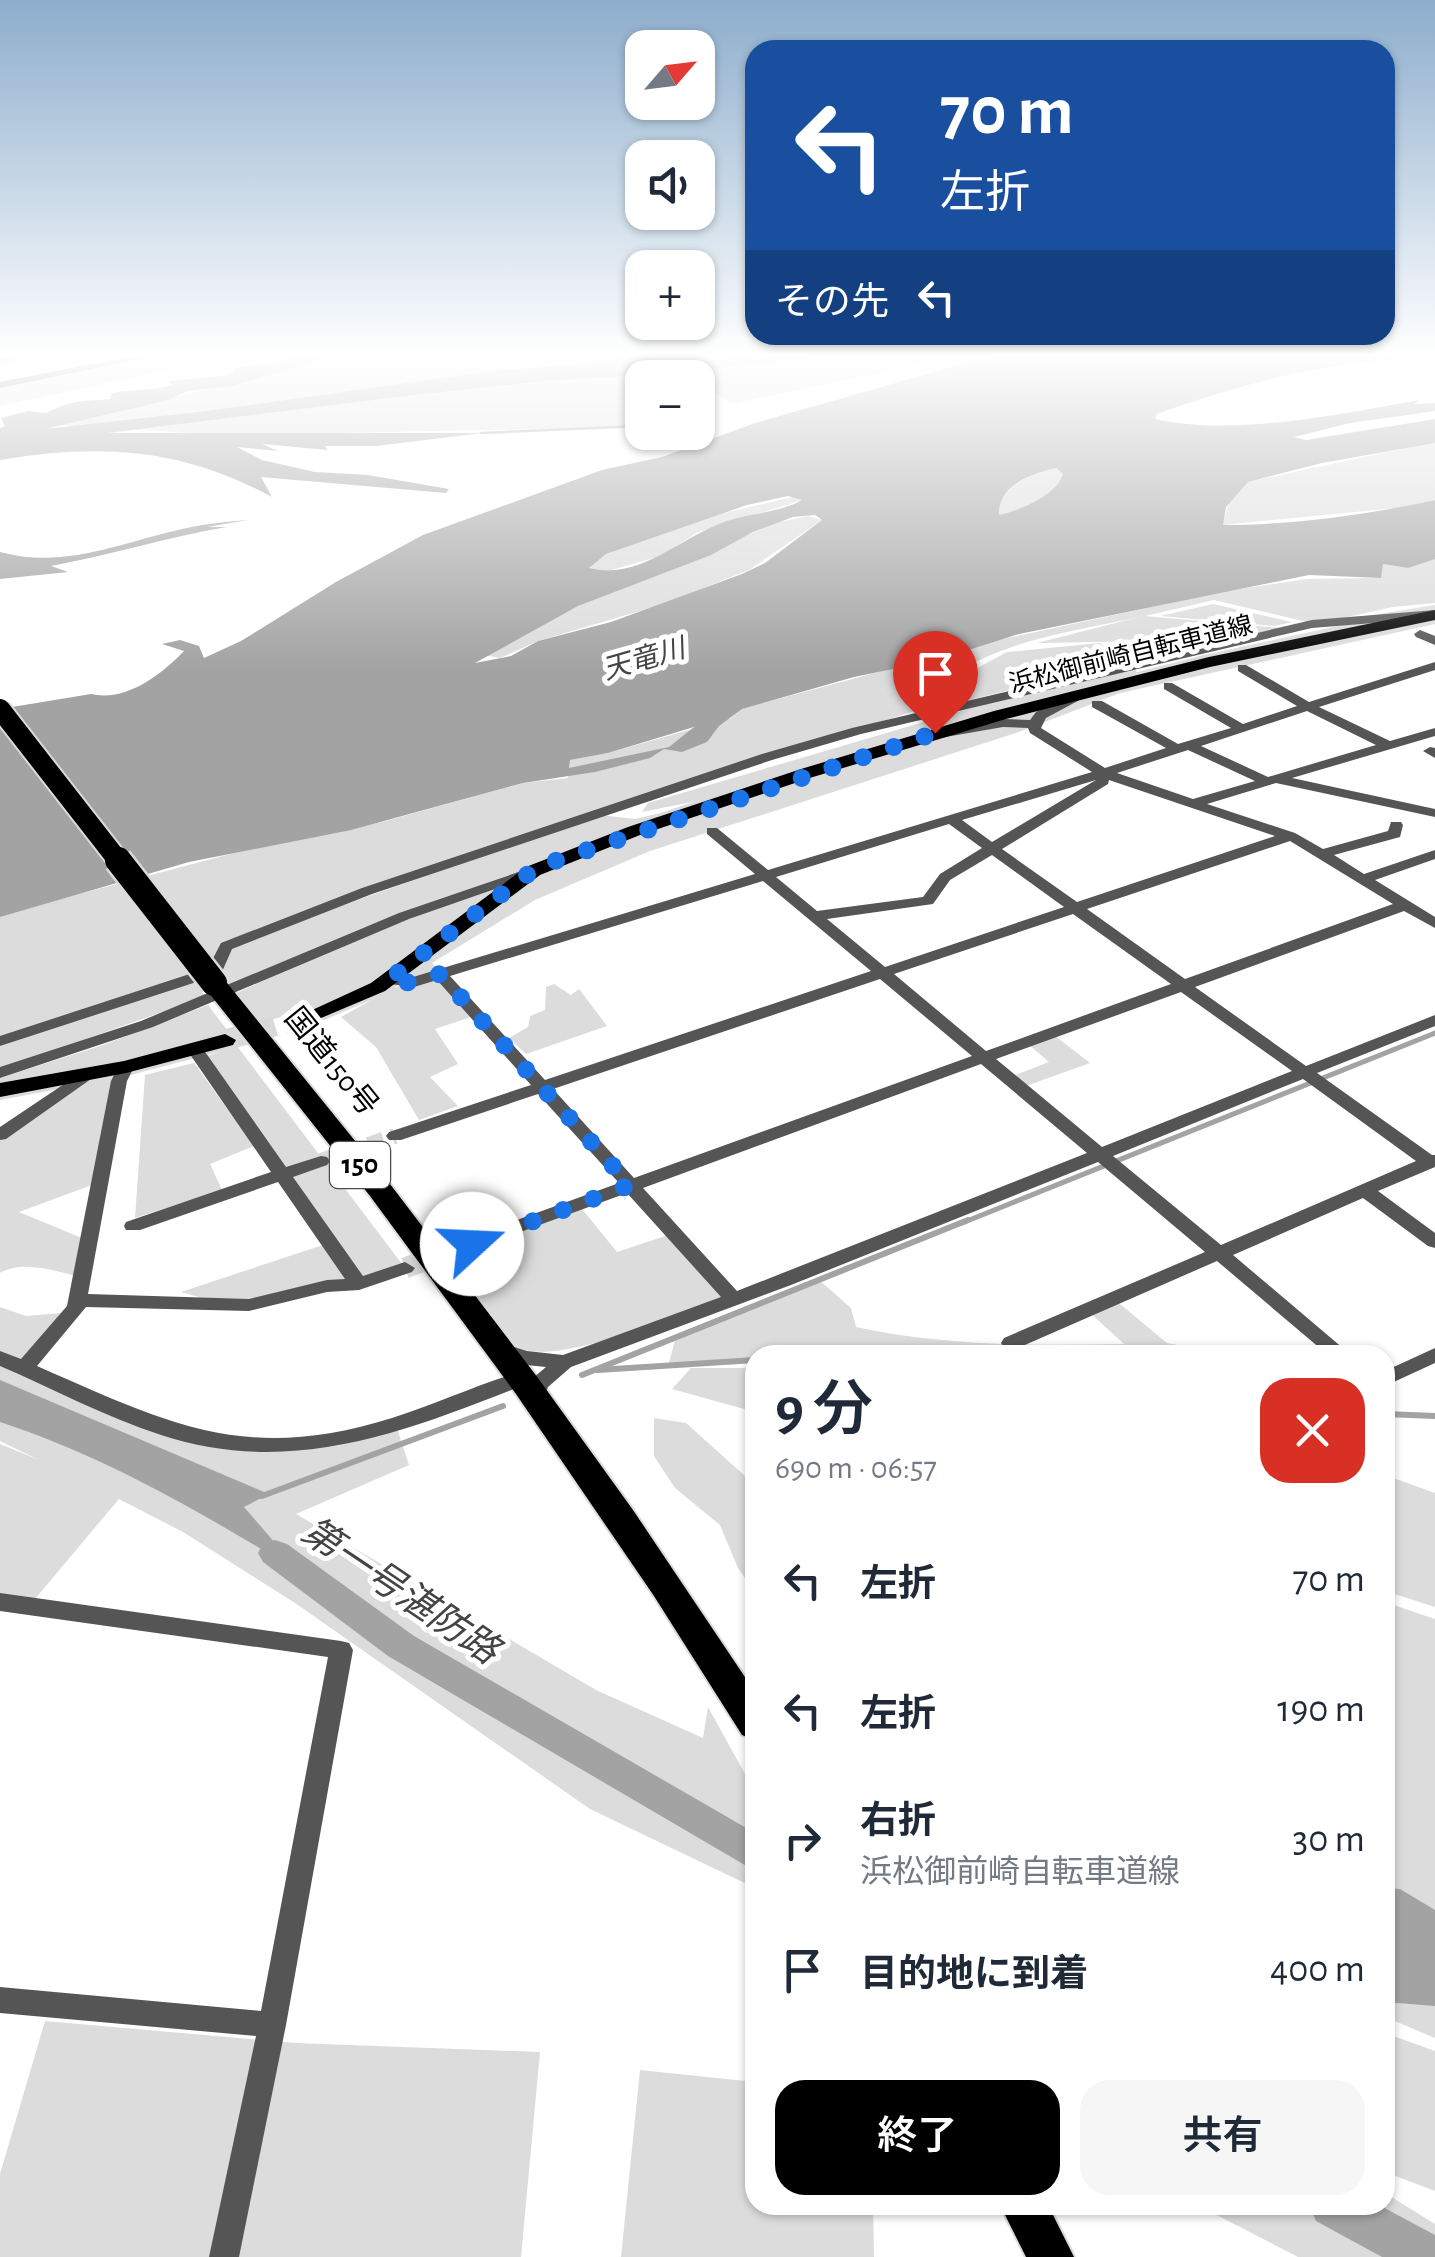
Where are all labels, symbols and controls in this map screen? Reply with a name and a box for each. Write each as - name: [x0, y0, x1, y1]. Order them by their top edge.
- north arrow: [625, 30, 715, 120]
- map controls: [625, 30, 715, 450]
- text: 70 m: [940, 77, 1074, 147]
- icon: left: [775, 80, 905, 210]
- button: sound: [625, 140, 715, 230]
- text: 左折: [940, 171, 1030, 216]
- button: +: [625, 250, 715, 340]
- icon: left: [909, 270, 964, 325]
- text: その先: [775, 284, 889, 322]
- button: −: [625, 360, 715, 450]
- street label: 浜松御前崎自転車道線: [1006, 611, 1255, 697]
- pin: [893, 631, 978, 734]
- water label: 天竜川: [599, 632, 691, 685]
- icon: arrive: [908, 646, 963, 701]
- street label: 国道150号: [279, 1002, 384, 1121]
- road number: 150: [330, 1142, 390, 1188]
- position arrow: [420, 1192, 524, 1296]
- button: close: [1260, 1378, 1365, 1483]
- text: 9 分: [775, 1381, 873, 1441]
- text: 690 m · 06:57: [775, 1452, 937, 1484]
- water label: 第一号湛防路: [295, 1510, 509, 1673]
- icon: left: [775, 1553, 830, 1608]
- text: 70 m: [1292, 1561, 1365, 1599]
- text: 左折: [860, 1566, 936, 1604]
- icon: left: [775, 1683, 830, 1738]
- text: 190 m: [1277, 1691, 1365, 1729]
- text: 左折: [860, 1696, 936, 1734]
- text: 右折: [860, 1803, 936, 1841]
- icon: right: [775, 1813, 830, 1868]
- text: 30 m: [1293, 1821, 1365, 1859]
- text: 浜松御前崎自転車道線: [860, 1856, 1180, 1888]
- icon: arrive: [775, 1943, 830, 1998]
- text: 400 m: [1270, 1951, 1365, 1989]
- text: 目的地に到着: [860, 1956, 1088, 1994]
- button: 終了: [775, 2080, 1060, 2195]
- button: 共有: [1080, 2080, 1365, 2195]

